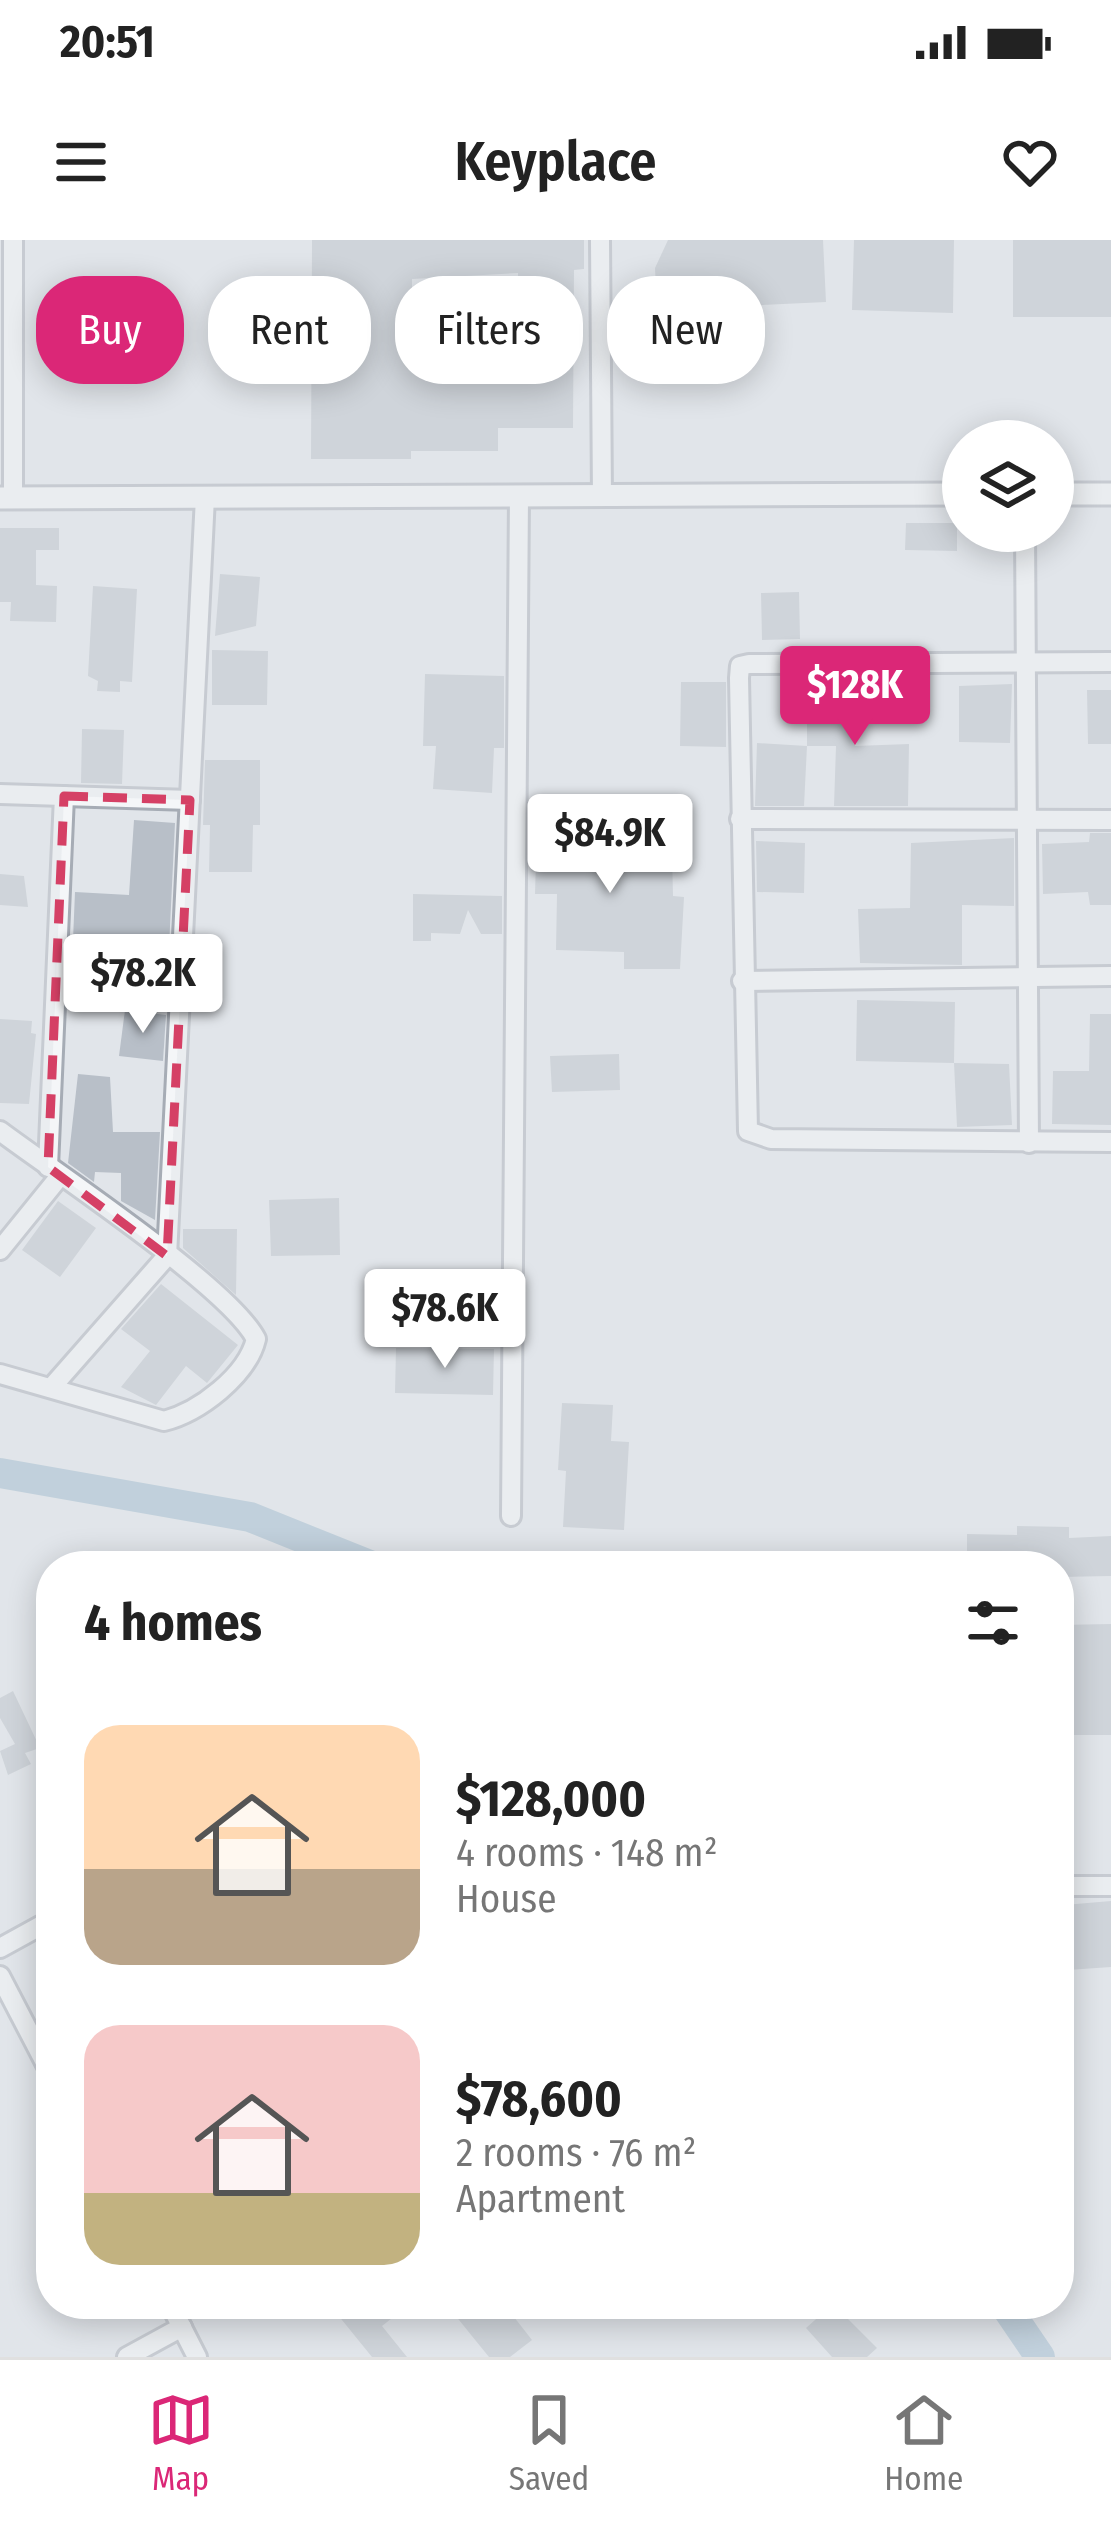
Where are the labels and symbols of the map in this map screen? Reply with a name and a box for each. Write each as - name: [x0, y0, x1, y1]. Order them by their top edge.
- pin: $128K: [771, 646, 939, 748]
- pin: $84.9K: [512, 794, 708, 896]
- pin: $78.2K: [45, 934, 241, 1036]
- pin: $78.6K: [347, 1269, 543, 1371]

